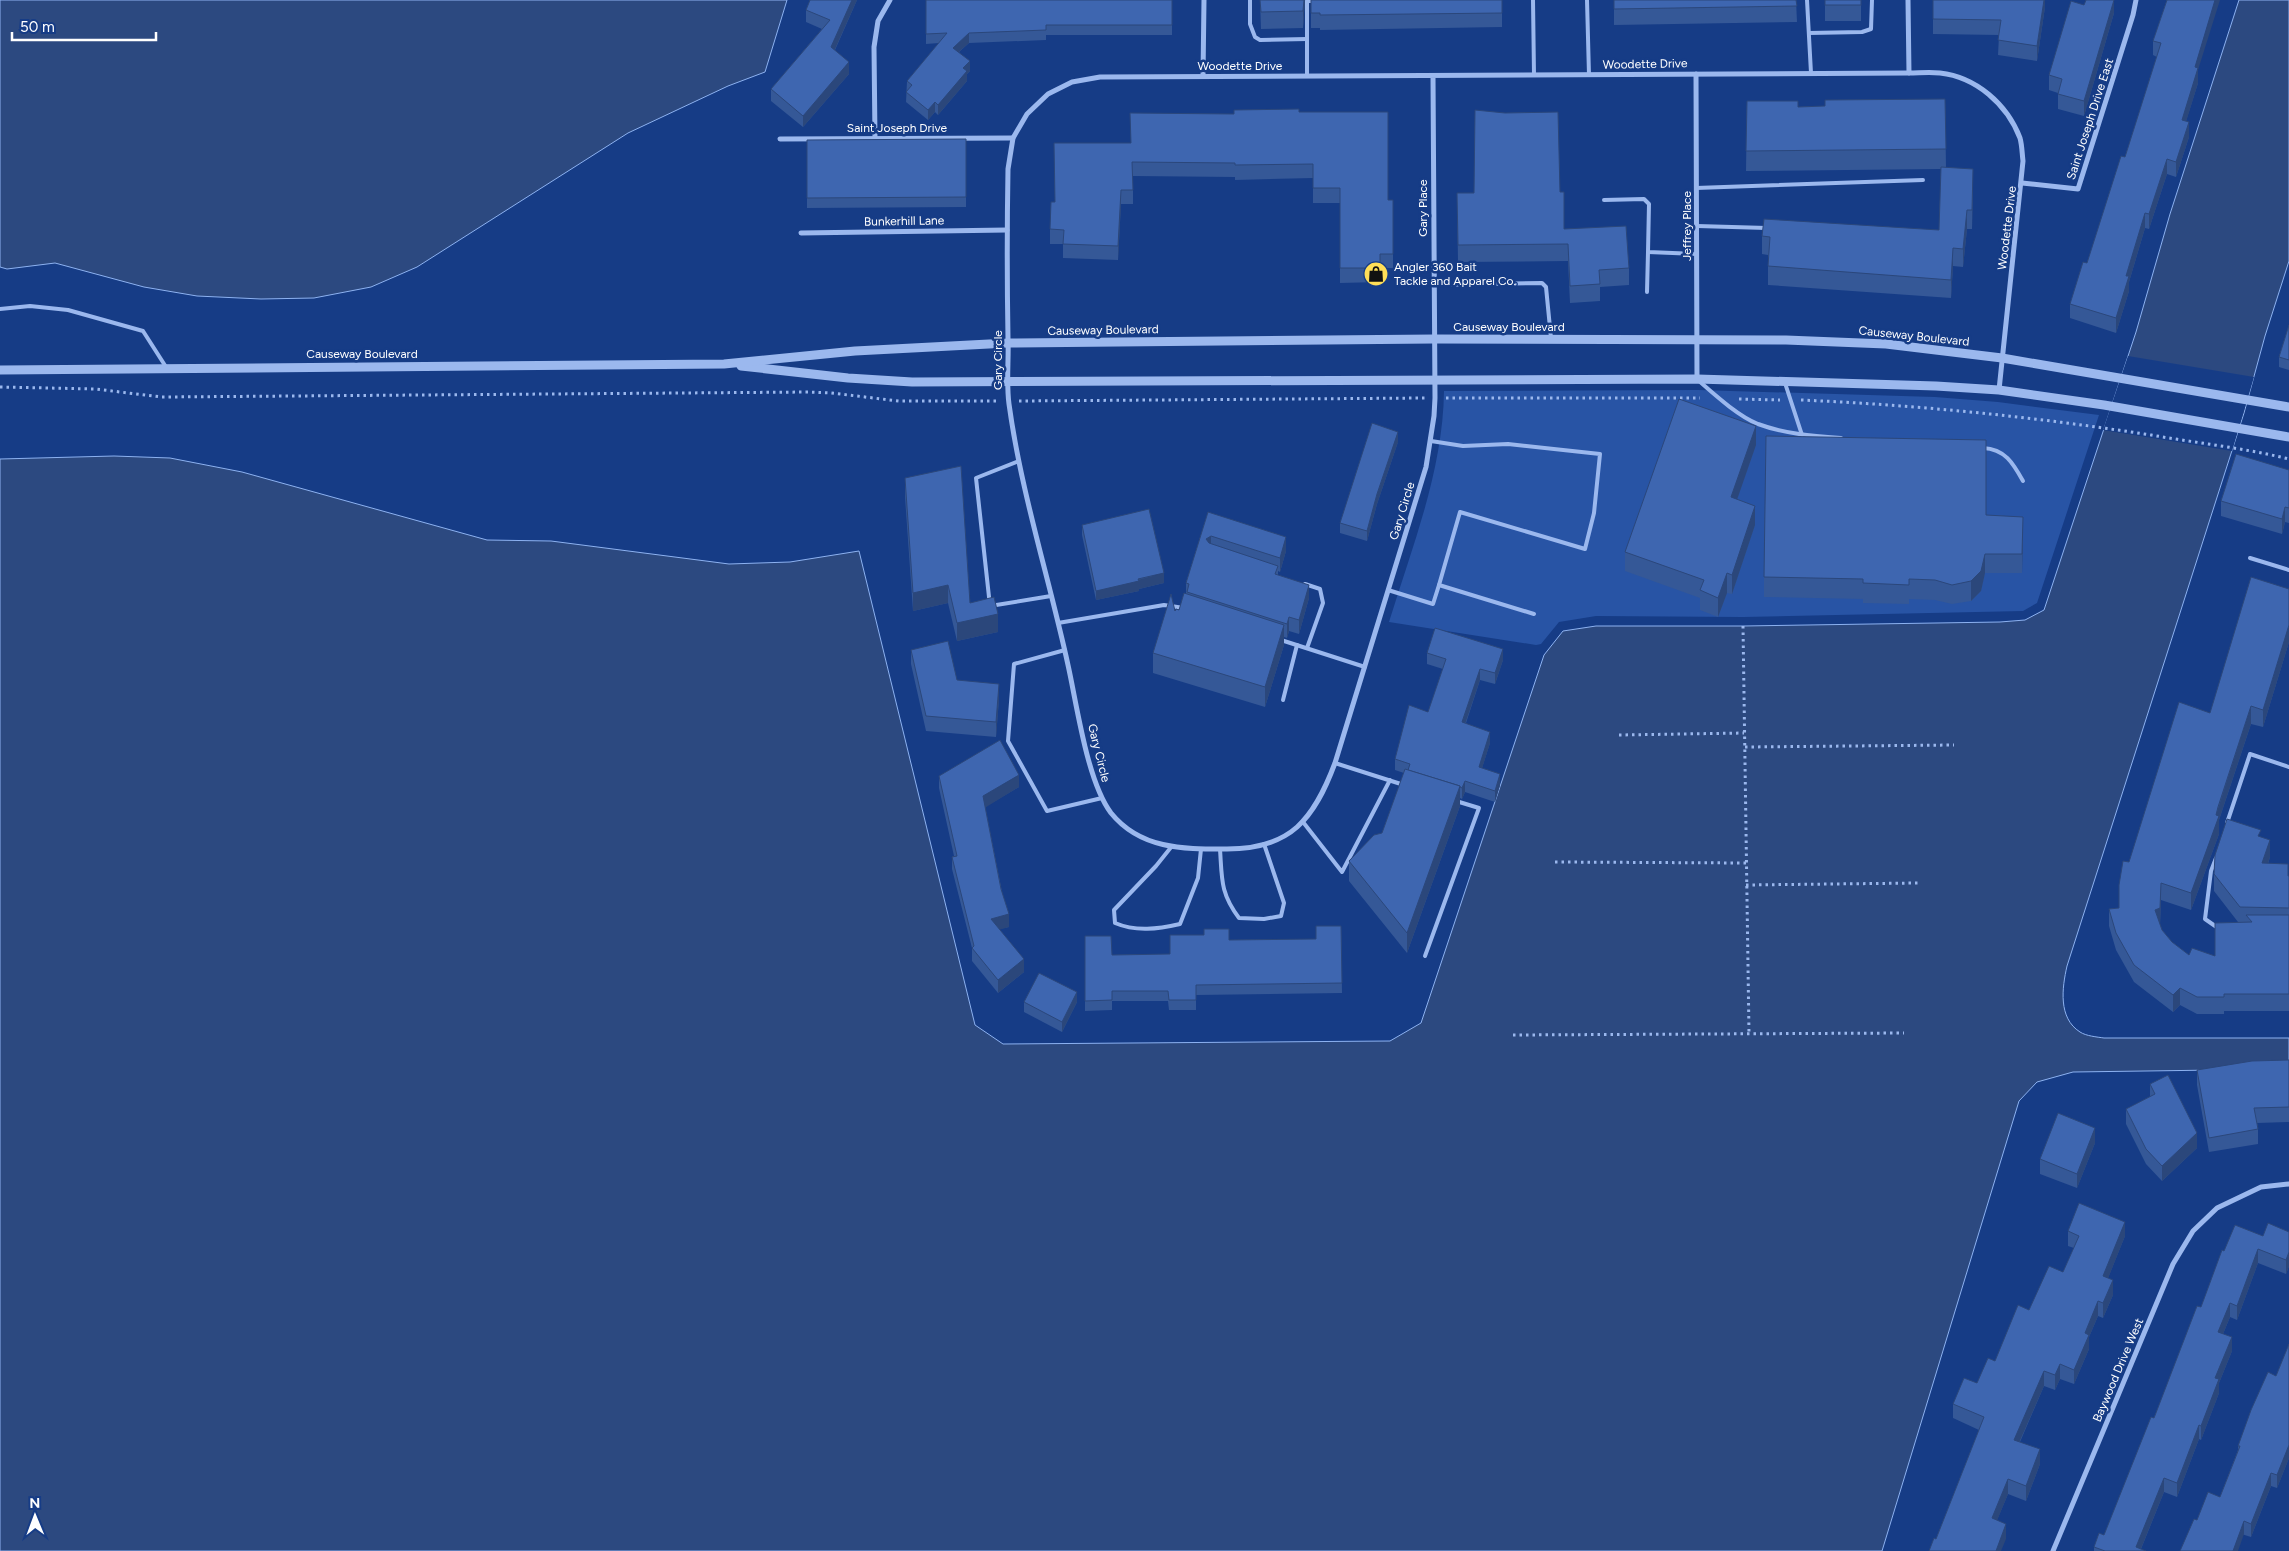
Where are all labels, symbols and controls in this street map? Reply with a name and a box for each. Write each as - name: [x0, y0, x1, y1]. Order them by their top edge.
- scale bar: [12, 10, 156, 42]
- text: 50 m: [20, 18, 55, 36]
- street label: Woodette Drive: [1602, 56, 1688, 72]
- street label: Saint Joseph Drive East: [2064, 56, 2116, 181]
- street label: Woodette Drive: [1198, 59, 1283, 73]
- street label: Saint Joseph Drive: [847, 121, 948, 135]
- street label: Gary Place: [1416, 179, 1430, 237]
- street label: Woodette Drive: [1995, 185, 2019, 271]
- street label: Jeffrey Place: [1680, 191, 1694, 261]
- street label: Bunkerhill Lane: [864, 213, 945, 229]
- place label: Angler 360 Bait Tackle and Apparel Co.: [1394, 260, 1516, 288]
- shop icon: Angler 360 Bait Tackle and Apparel Co.: [1363, 261, 1389, 287]
- street label: Causeway Boulevard: [1453, 320, 1565, 334]
- street label: Causeway Boulevard: [1047, 322, 1159, 338]
- street label: Causeway Boulevard: [1858, 323, 1970, 349]
- street label: Gary Circle: [991, 330, 1005, 390]
- street label: Causeway Boulevard: [306, 347, 418, 361]
- street label: Gary Circle: [1387, 480, 1418, 542]
- street label: Gary Circle: [1085, 722, 1113, 784]
- street label: Baywood Drive West: [2090, 1316, 2146, 1424]
- north arrow: [10, 1491, 60, 1541]
- text: N: [29, 1495, 40, 1512]

